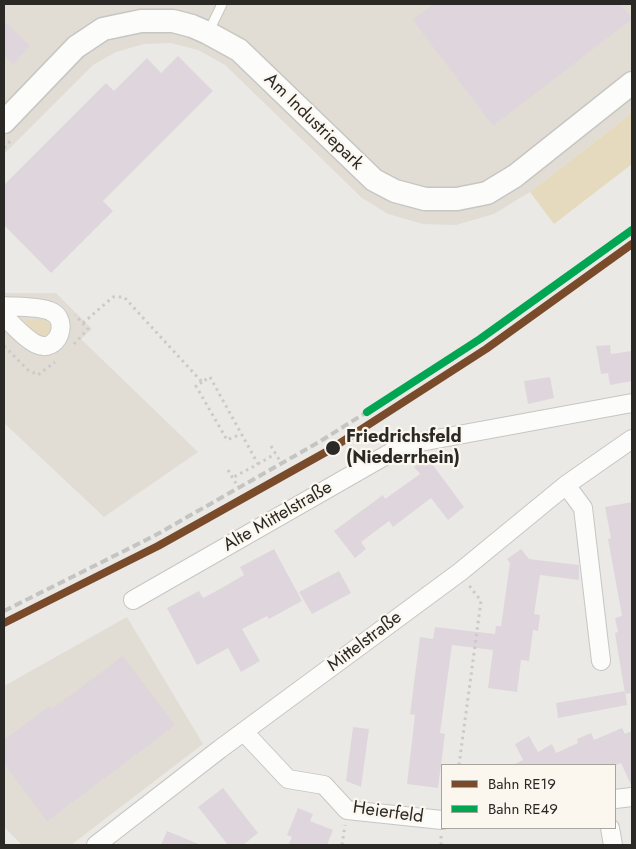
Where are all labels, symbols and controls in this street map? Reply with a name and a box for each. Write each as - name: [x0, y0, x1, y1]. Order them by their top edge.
- street label: Am Industriepark: [259, 69, 367, 175]
- place label: Friedrichsfeld (Niederrhein): [346, 427, 462, 469]
- marker: Friedrichsfeld (Niederrhein): [324, 439, 342, 457]
- street label: Alte Mittelstraße: [220, 477, 336, 557]
- street label: Mittelstraße: [324, 607, 406, 677]
- legend: [441, 764, 616, 829]
- text: Bahn RE19: [488, 773, 556, 795]
- street label: Heierfeld: [351, 797, 425, 829]
- text: Bahn RE49: [488, 798, 558, 820]

